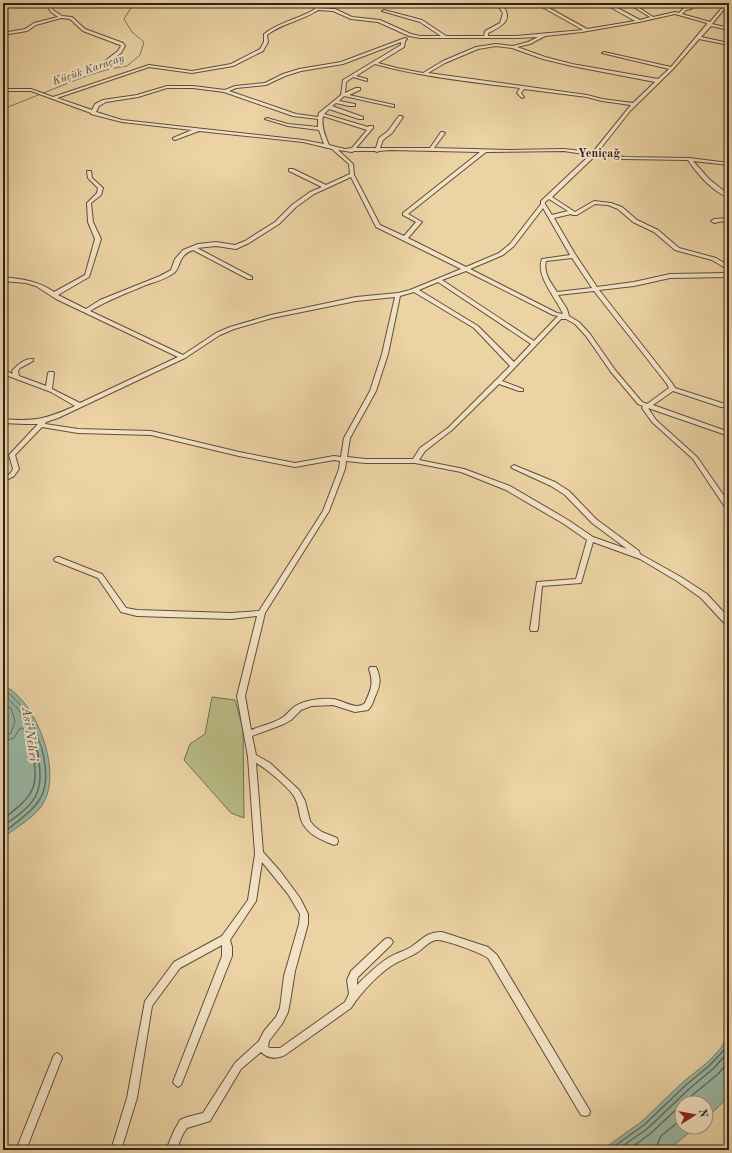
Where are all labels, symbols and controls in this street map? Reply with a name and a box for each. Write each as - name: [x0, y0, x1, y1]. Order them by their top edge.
- water label: Küçük Karaçay: [50, 53, 126, 88]
- district label: Yeniçağ: [578, 148, 620, 160]
- water label: Asi Nehri: [19, 705, 40, 763]
- north arrow: [674, 1095, 714, 1135]
- text: N: [696, 1108, 709, 1119]

